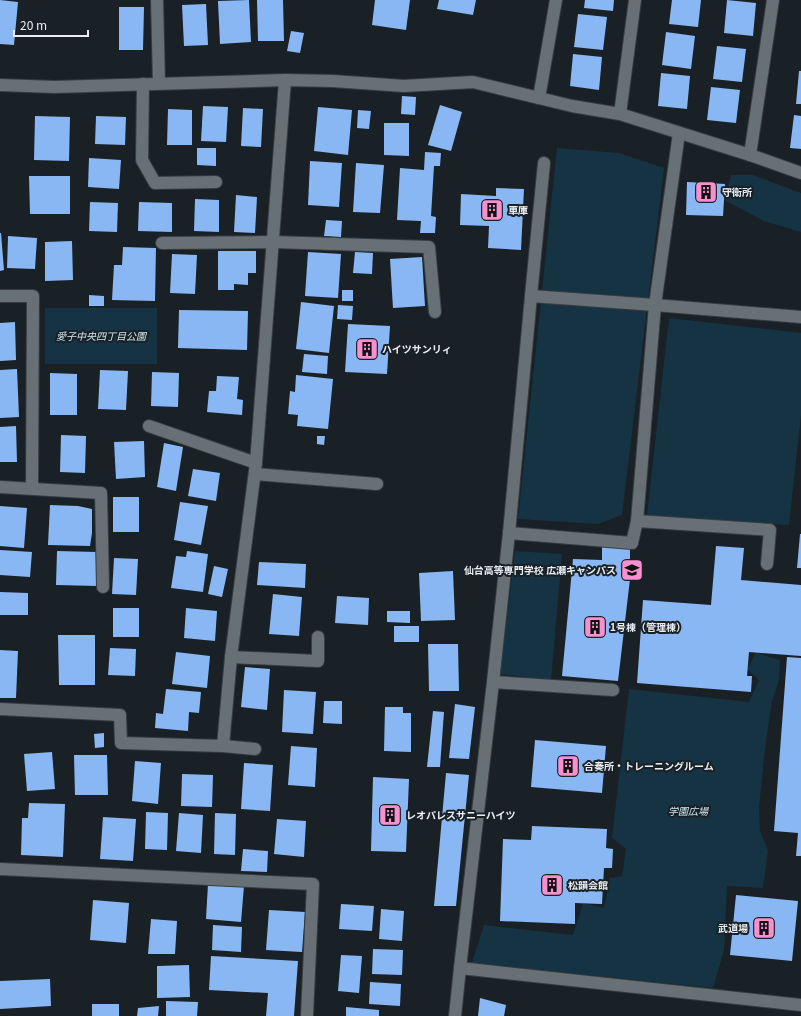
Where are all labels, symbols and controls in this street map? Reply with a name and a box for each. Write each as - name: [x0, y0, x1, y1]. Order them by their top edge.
- scale bar: [14, 12, 88, 38]
- text: 20 m: [20, 16, 47, 33]
- building icon: 守衛所: [693, 179, 719, 205]
- place label: 守衛所: [722, 184, 752, 199]
- building icon: 車庫: [479, 197, 505, 223]
- place label: 車庫: [508, 202, 528, 217]
- park label: 愛子中央四丁目公園: [56, 328, 148, 343]
- building icon: ハイツサンリィ: [354, 336, 380, 362]
- place label: ハイツサンリィ: [382, 341, 452, 356]
- school or university icon: 仙台高等専門学校 広瀬キャンパス: [619, 557, 645, 583]
- place label: 仙台高等専門学校 広瀬キャンパス: [464, 562, 616, 577]
- building icon: 1号棟（管理棟）: [582, 614, 608, 640]
- place label: 1号棟（管理棟）: [610, 619, 686, 634]
- building icon: 合奏所・トレーニングルーム: [555, 753, 581, 779]
- place label: 合奏所・トレーニングルーム: [584, 758, 714, 773]
- building icon: レオパレスサニーハイツ: [377, 802, 403, 828]
- park label: 学園広場: [668, 803, 709, 818]
- place label: レオパレスサニーハイツ: [406, 807, 516, 822]
- building icon: 松韻会館: [539, 872, 565, 898]
- place label: 松韻会館: [568, 877, 608, 892]
- building icon: 武道場: [751, 915, 777, 941]
- place label: 武道場: [718, 920, 748, 935]

